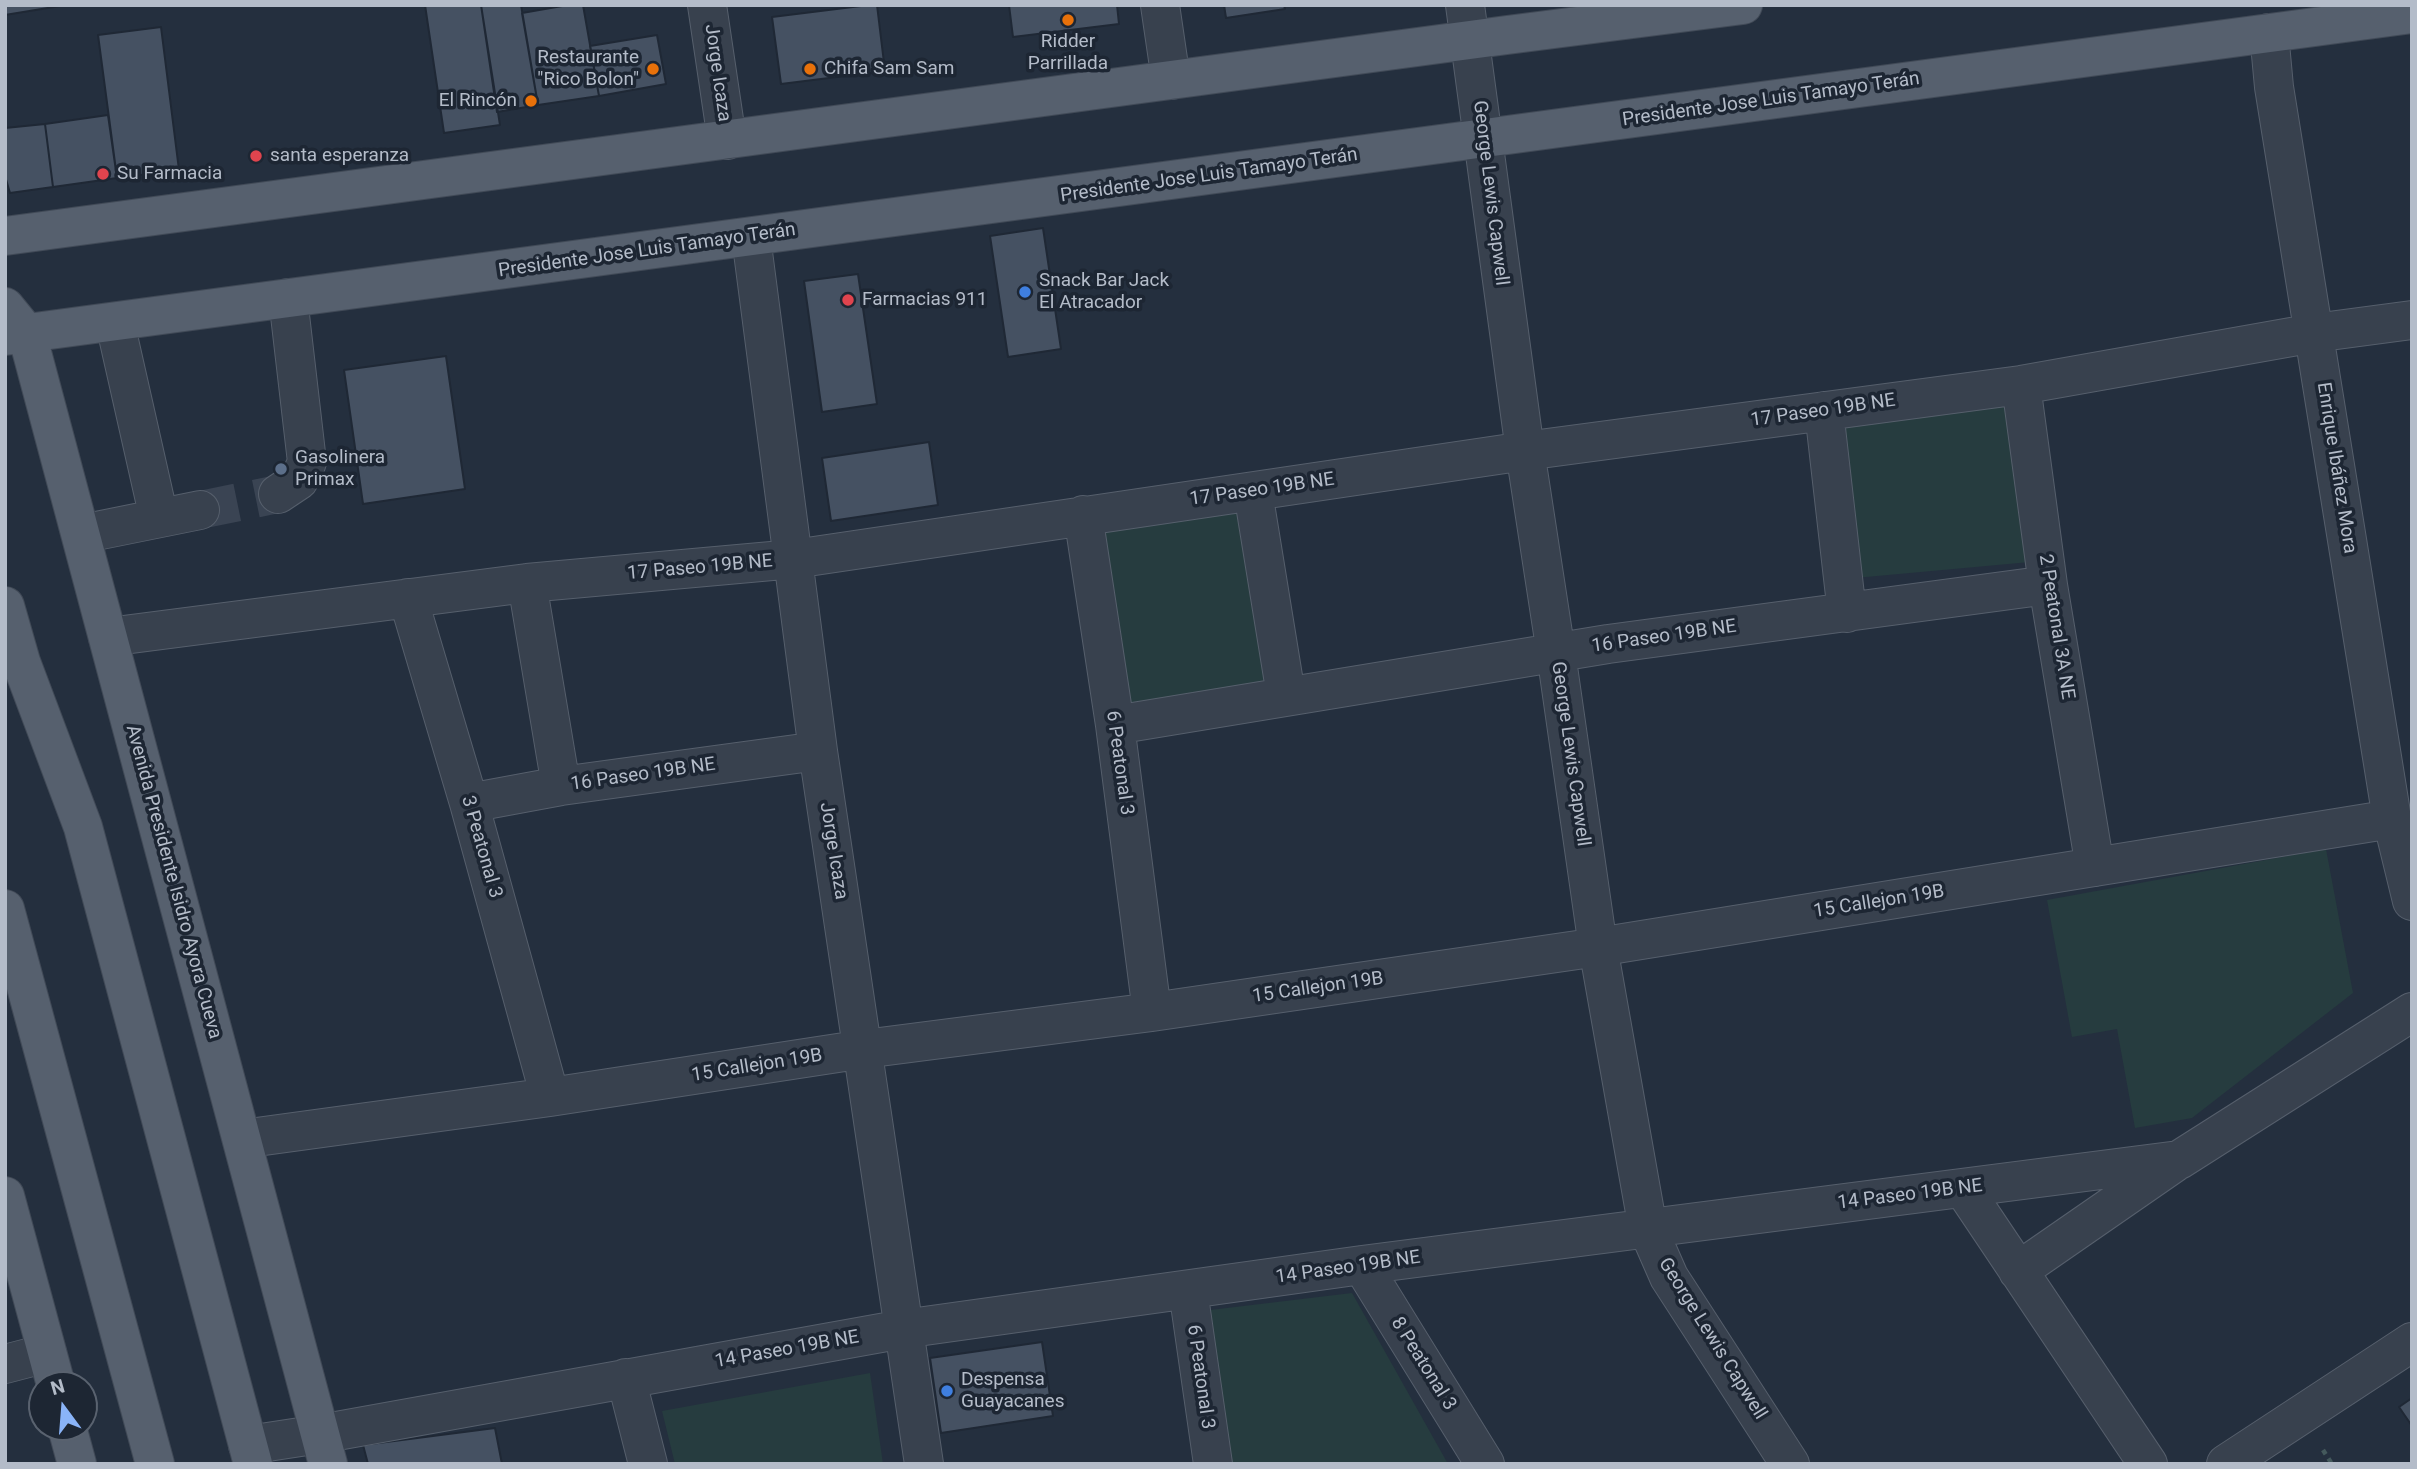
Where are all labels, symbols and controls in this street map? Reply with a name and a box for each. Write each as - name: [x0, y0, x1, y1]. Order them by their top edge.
- marker: Ridder Parrillada: [1060, 12, 1076, 28]
- street label: Jorge Icaza: [699, 23, 735, 123]
- place label: Ridder Parrillada: [1028, 31, 1108, 75]
- place label: Restaurante "Rico Bolon": [537, 47, 639, 91]
- place label: Chifa Sam Sam: [824, 58, 954, 80]
- marker: Restaurante "Rico Bolon": [645, 61, 661, 77]
- marker: Chifa Sam Sam: [802, 61, 818, 77]
- street label: Presidente Jose Luis Tamayo Terán: [1621, 68, 1921, 132]
- place label: El Rincón: [439, 90, 517, 112]
- marker: El Rincón: [523, 93, 539, 109]
- street label: George Lewis Capwell: [1467, 99, 1513, 287]
- street label: Presidente Jose Luis Tamayo Terán: [1059, 144, 1359, 208]
- place label: santa esperanza: [270, 145, 409, 167]
- marker: santa esperanza: [248, 148, 264, 164]
- place label: Su Farmacia: [117, 163, 222, 185]
- marker: Su Farmacia: [95, 166, 111, 182]
- street label: Presidente Jose Luis Tamayo Terán: [497, 219, 797, 283]
- place label: Snack Bar Jack El Atracador: [1039, 270, 1169, 314]
- marker: Snack Bar Jack El Atracador: [1017, 284, 1033, 300]
- place label: Farmacias 911: [862, 289, 987, 311]
- marker: Farmacias 911: [840, 292, 856, 308]
- street label: Enrique Ibáñez Mora: [2311, 381, 2361, 555]
- street label: 17 Paseo 19B NE: [1749, 390, 1897, 432]
- place label: Gasolinera Primax: [295, 447, 385, 491]
- marker: Gasolinera Primax: [273, 461, 289, 477]
- street label: 17 Paseo 19B NE: [1188, 469, 1336, 511]
- street label: 17 Paseo 19B NE: [626, 550, 774, 586]
- street label: 2 Peatonal 3A NE: [2033, 553, 2079, 701]
- street label: 16 Paseo 19B NE: [1590, 616, 1738, 658]
- street label: George Lewis Capwell: [1546, 660, 1594, 848]
- street label: 6 Peatonal 3: [1100, 709, 1138, 817]
- street label: Avenida Presidente Isidro Ayora Cueva: [120, 723, 226, 1041]
- street label: 16 Paseo 19B NE: [569, 754, 717, 796]
- street label: 3 Peatonal 3: [456, 793, 506, 901]
- street label: Jorge Icaza: [814, 801, 852, 901]
- street label: 15 Callejon 19B: [1812, 880, 1946, 924]
- street label: 15 Callejon 19B: [1251, 968, 1385, 1008]
- street label: 15 Callejon 19B: [690, 1044, 824, 1088]
- street label: 14 Paseo 19B NE: [1836, 1175, 1984, 1215]
- street label: 14 Paseo 19B NE: [1274, 1247, 1422, 1289]
- street label: George Lewis Capwell: [1653, 1254, 1771, 1424]
- street label: 8 Peatonal 3: [1385, 1313, 1461, 1415]
- street label: 6 Peatonal 3: [1181, 1323, 1219, 1431]
- street label: 14 Paseo 19B NE: [713, 1326, 861, 1374]
- place label: Despensa Guayacanes: [961, 1369, 1064, 1413]
- north arrow: [28, 1371, 98, 1441]
- text: N: [48, 1374, 67, 1400]
- marker: Despensa Guayacanes: [939, 1383, 955, 1399]

